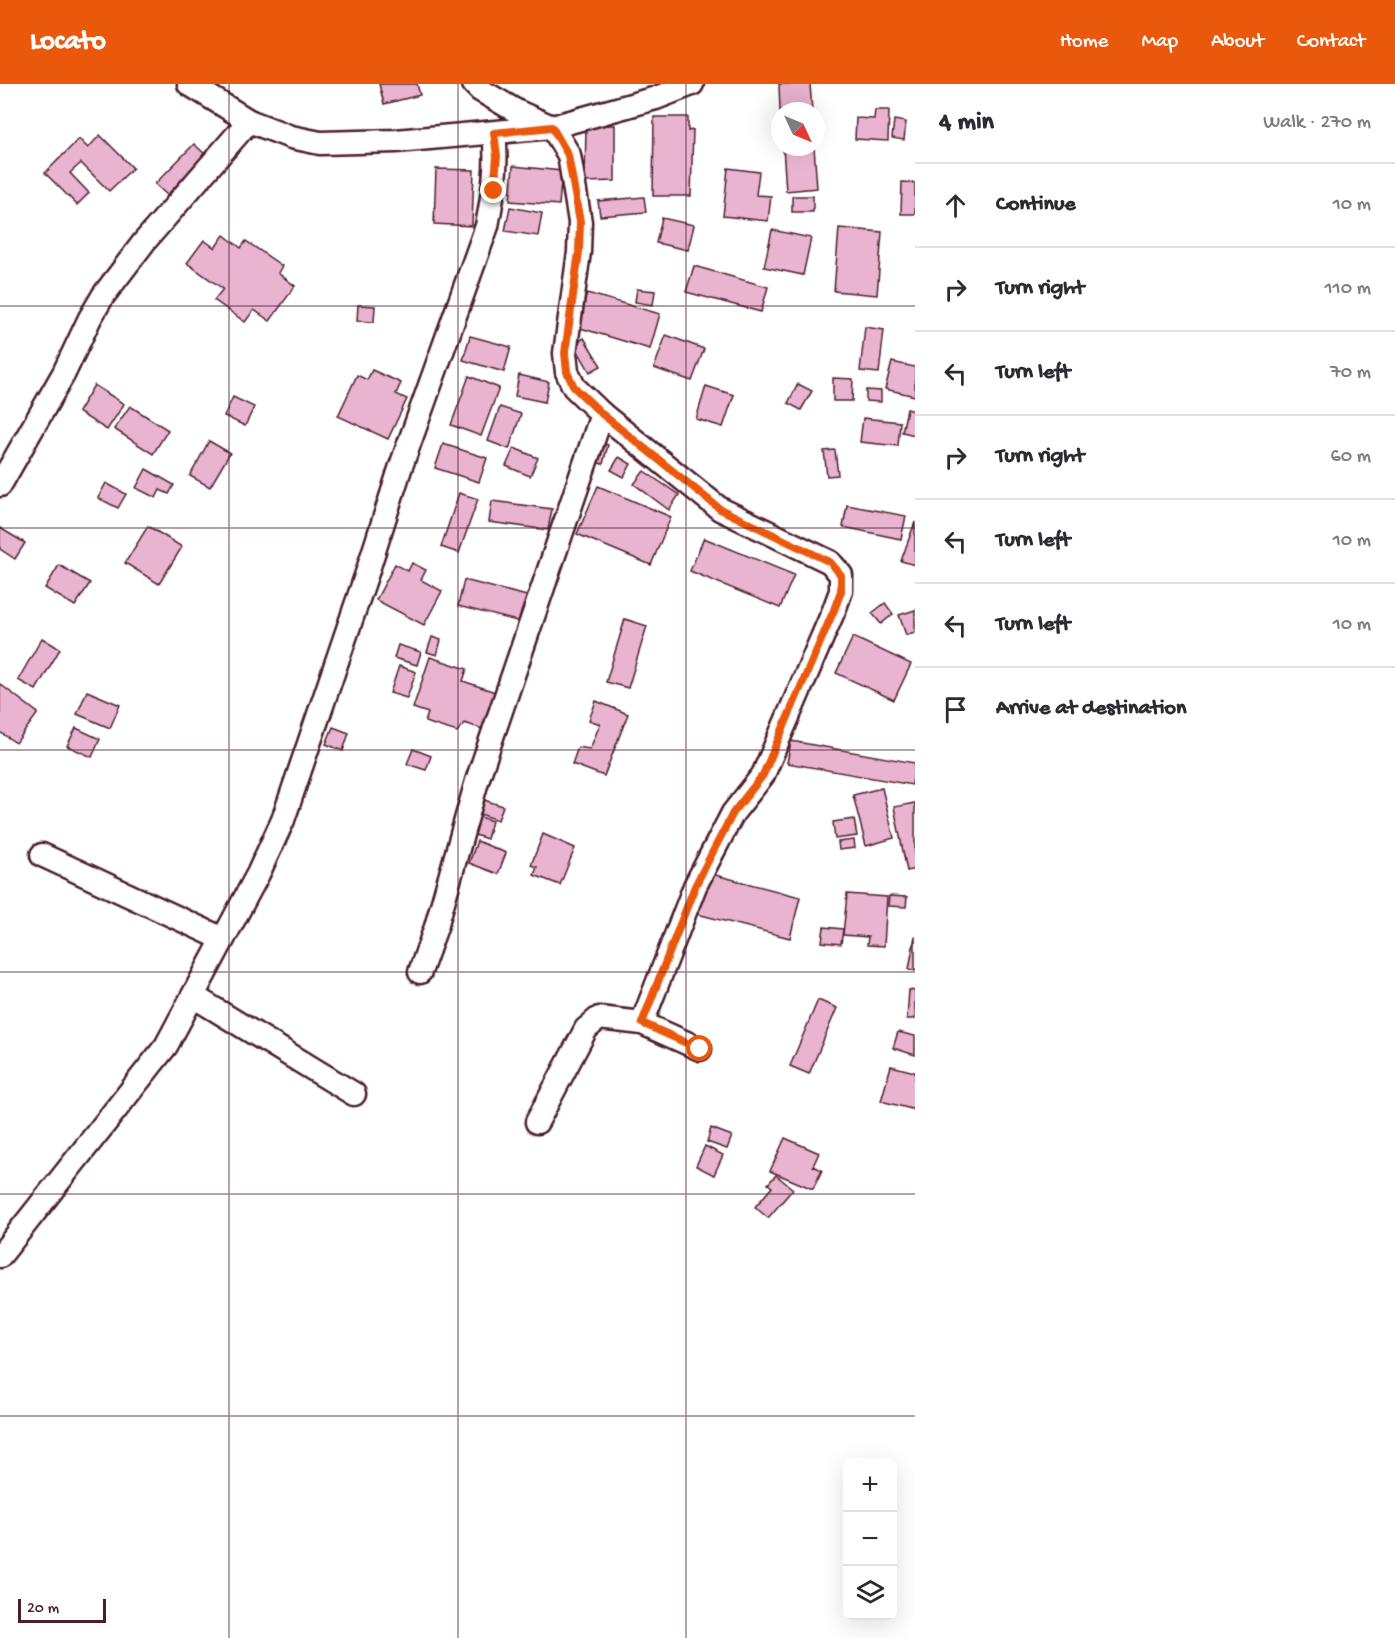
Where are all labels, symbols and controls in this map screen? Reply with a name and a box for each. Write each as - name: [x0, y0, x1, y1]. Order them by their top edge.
- text: Locato: [30, 26, 106, 59]
- text: Home: [1060, 30, 1108, 55]
- text: Map: [1141, 30, 1178, 55]
- text: About: [1211, 30, 1264, 55]
- text: Contact: [1297, 30, 1365, 55]
- north arrow: [771, 102, 825, 156]
- text: 4 min: [939, 108, 994, 139]
- text: Walk · 270 m: [1263, 112, 1371, 135]
- route end: [480, 177, 506, 203]
- icon: ahead: [939, 189, 972, 222]
- text: Continue: [996, 192, 1076, 218]
- text: 10 m: [1333, 194, 1371, 217]
- icon: right: [939, 273, 972, 306]
- text: Turn right: [996, 276, 1084, 302]
- text: 110 m: [1325, 278, 1371, 301]
- icon: left: [939, 357, 972, 390]
- text: Turn left: [996, 360, 1070, 386]
- text: 70 m: [1330, 362, 1371, 385]
- icon: right: [939, 441, 972, 474]
- text: Turn right: [996, 444, 1084, 470]
- text: 60 m: [1331, 446, 1371, 469]
- icon: left: [939, 525, 972, 558]
- text: Turn left: [996, 528, 1070, 554]
- text: 10 m: [1333, 530, 1371, 553]
- icon: left: [939, 609, 972, 642]
- text: Turn left: [996, 612, 1070, 638]
- text: 10 m: [1333, 614, 1371, 637]
- icon: arrive: [939, 693, 972, 726]
- text: Arrive at destination: [996, 696, 1186, 722]
- route start: [686, 1035, 712, 1061]
- map controls: [843, 1458, 897, 1620]
- button: +: [843, 1458, 897, 1512]
- button: −: [843, 1512, 897, 1566]
- button: layers: [843, 1566, 897, 1620]
- scale bar: [18, 1596, 106, 1624]
- text: 20 m: [27, 1600, 59, 1619]

